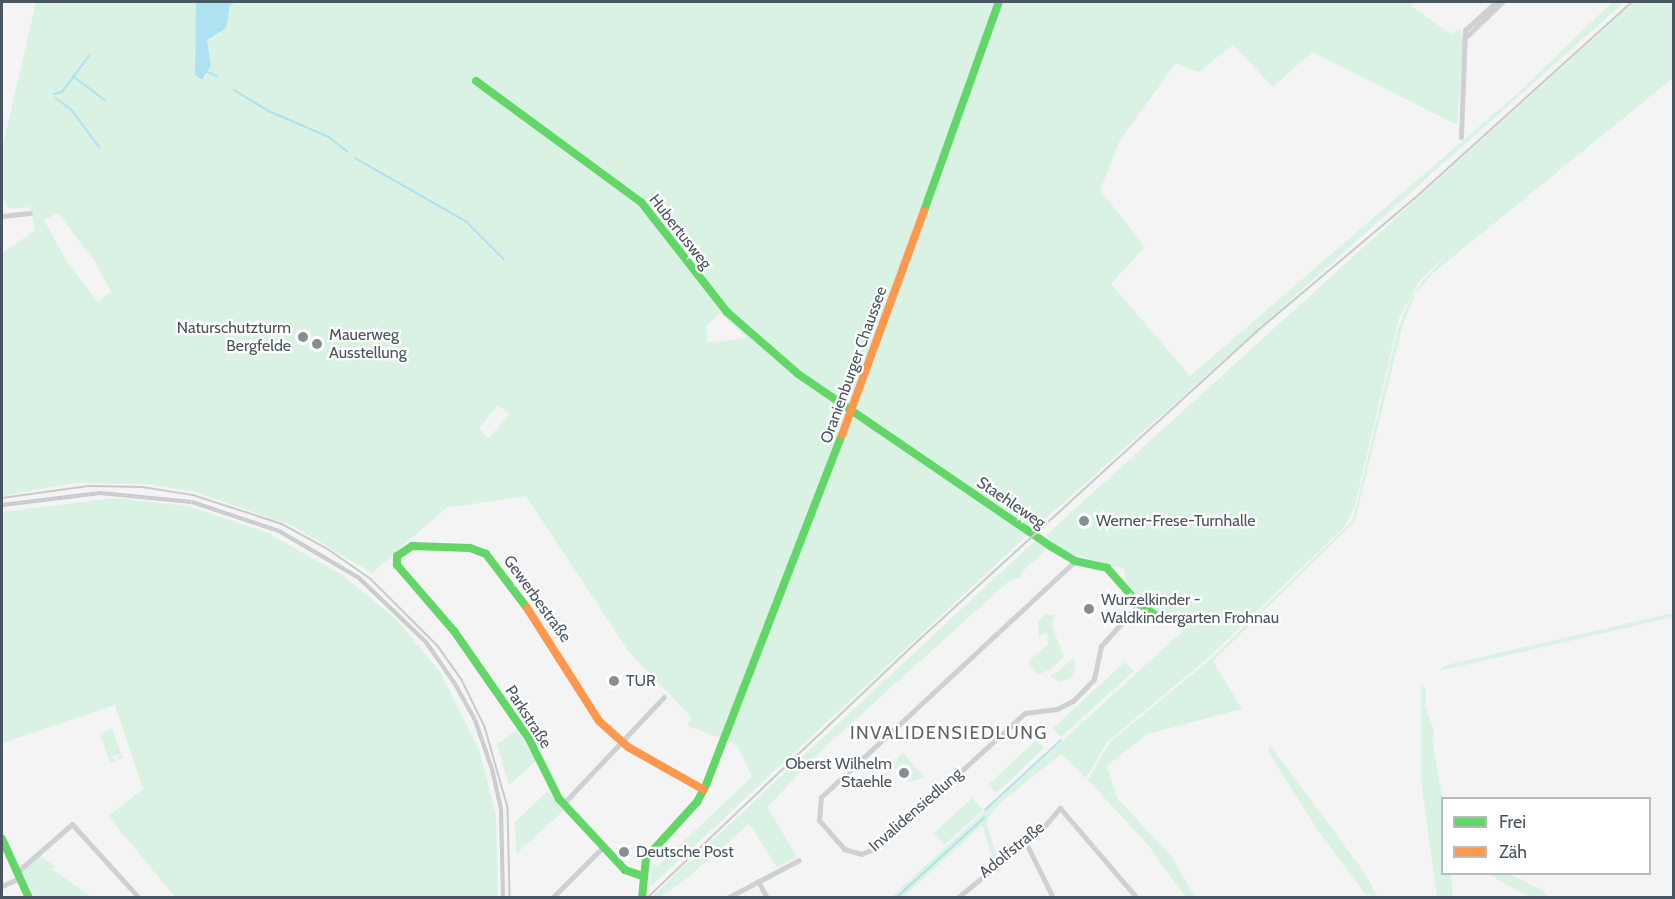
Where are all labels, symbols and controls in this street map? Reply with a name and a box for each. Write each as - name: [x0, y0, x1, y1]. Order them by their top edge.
- street label: Hubertusweg: [645, 191, 715, 273]
- street label: Oranienburger Chaussee: [817, 284, 891, 446]
- place label: Naturschutzturm Bergfelde: [177, 318, 291, 356]
- place label: Mauerweg Ausstellung: [329, 325, 407, 363]
- marker: Naturschutzturm Bergfelde: [296, 330, 310, 344]
- marker: Mauerweg Ausstellung: [310, 337, 324, 351]
- street label: Staehleweg: [973, 473, 1049, 533]
- place label: Werner-Frese-Turnhalle: [1096, 511, 1256, 531]
- marker: Werner-Frese-Turnhalle: [1077, 514, 1091, 528]
- street label: Gewerbestraße: [499, 552, 575, 646]
- place label: Wurzelkinder - Waldkindergarten Frohnau: [1101, 590, 1279, 628]
- marker: Wurzelkinder - Waldkindergarten Frohnau: [1082, 602, 1096, 616]
- place label: TUR: [626, 671, 656, 691]
- marker: TUR: [607, 674, 621, 688]
- street label: Parkstraße: [501, 682, 555, 752]
- district label: INVALIDENSIEDLUNG: [850, 722, 1048, 744]
- place label: Oberst Wilhelm Staehle: [785, 754, 892, 792]
- street label: Invalidensiedlung: [865, 764, 967, 856]
- marker: Oberst Wilhelm Staehle: [897, 766, 911, 780]
- legend: [1441, 797, 1651, 875]
- text: Frei: [1499, 811, 1526, 833]
- street label: Adolfstraße: [975, 818, 1049, 882]
- text: Zäh: [1499, 841, 1527, 863]
- place label: Deutsche Post: [636, 842, 734, 862]
- marker: Deutsche Post: [617, 845, 631, 859]

